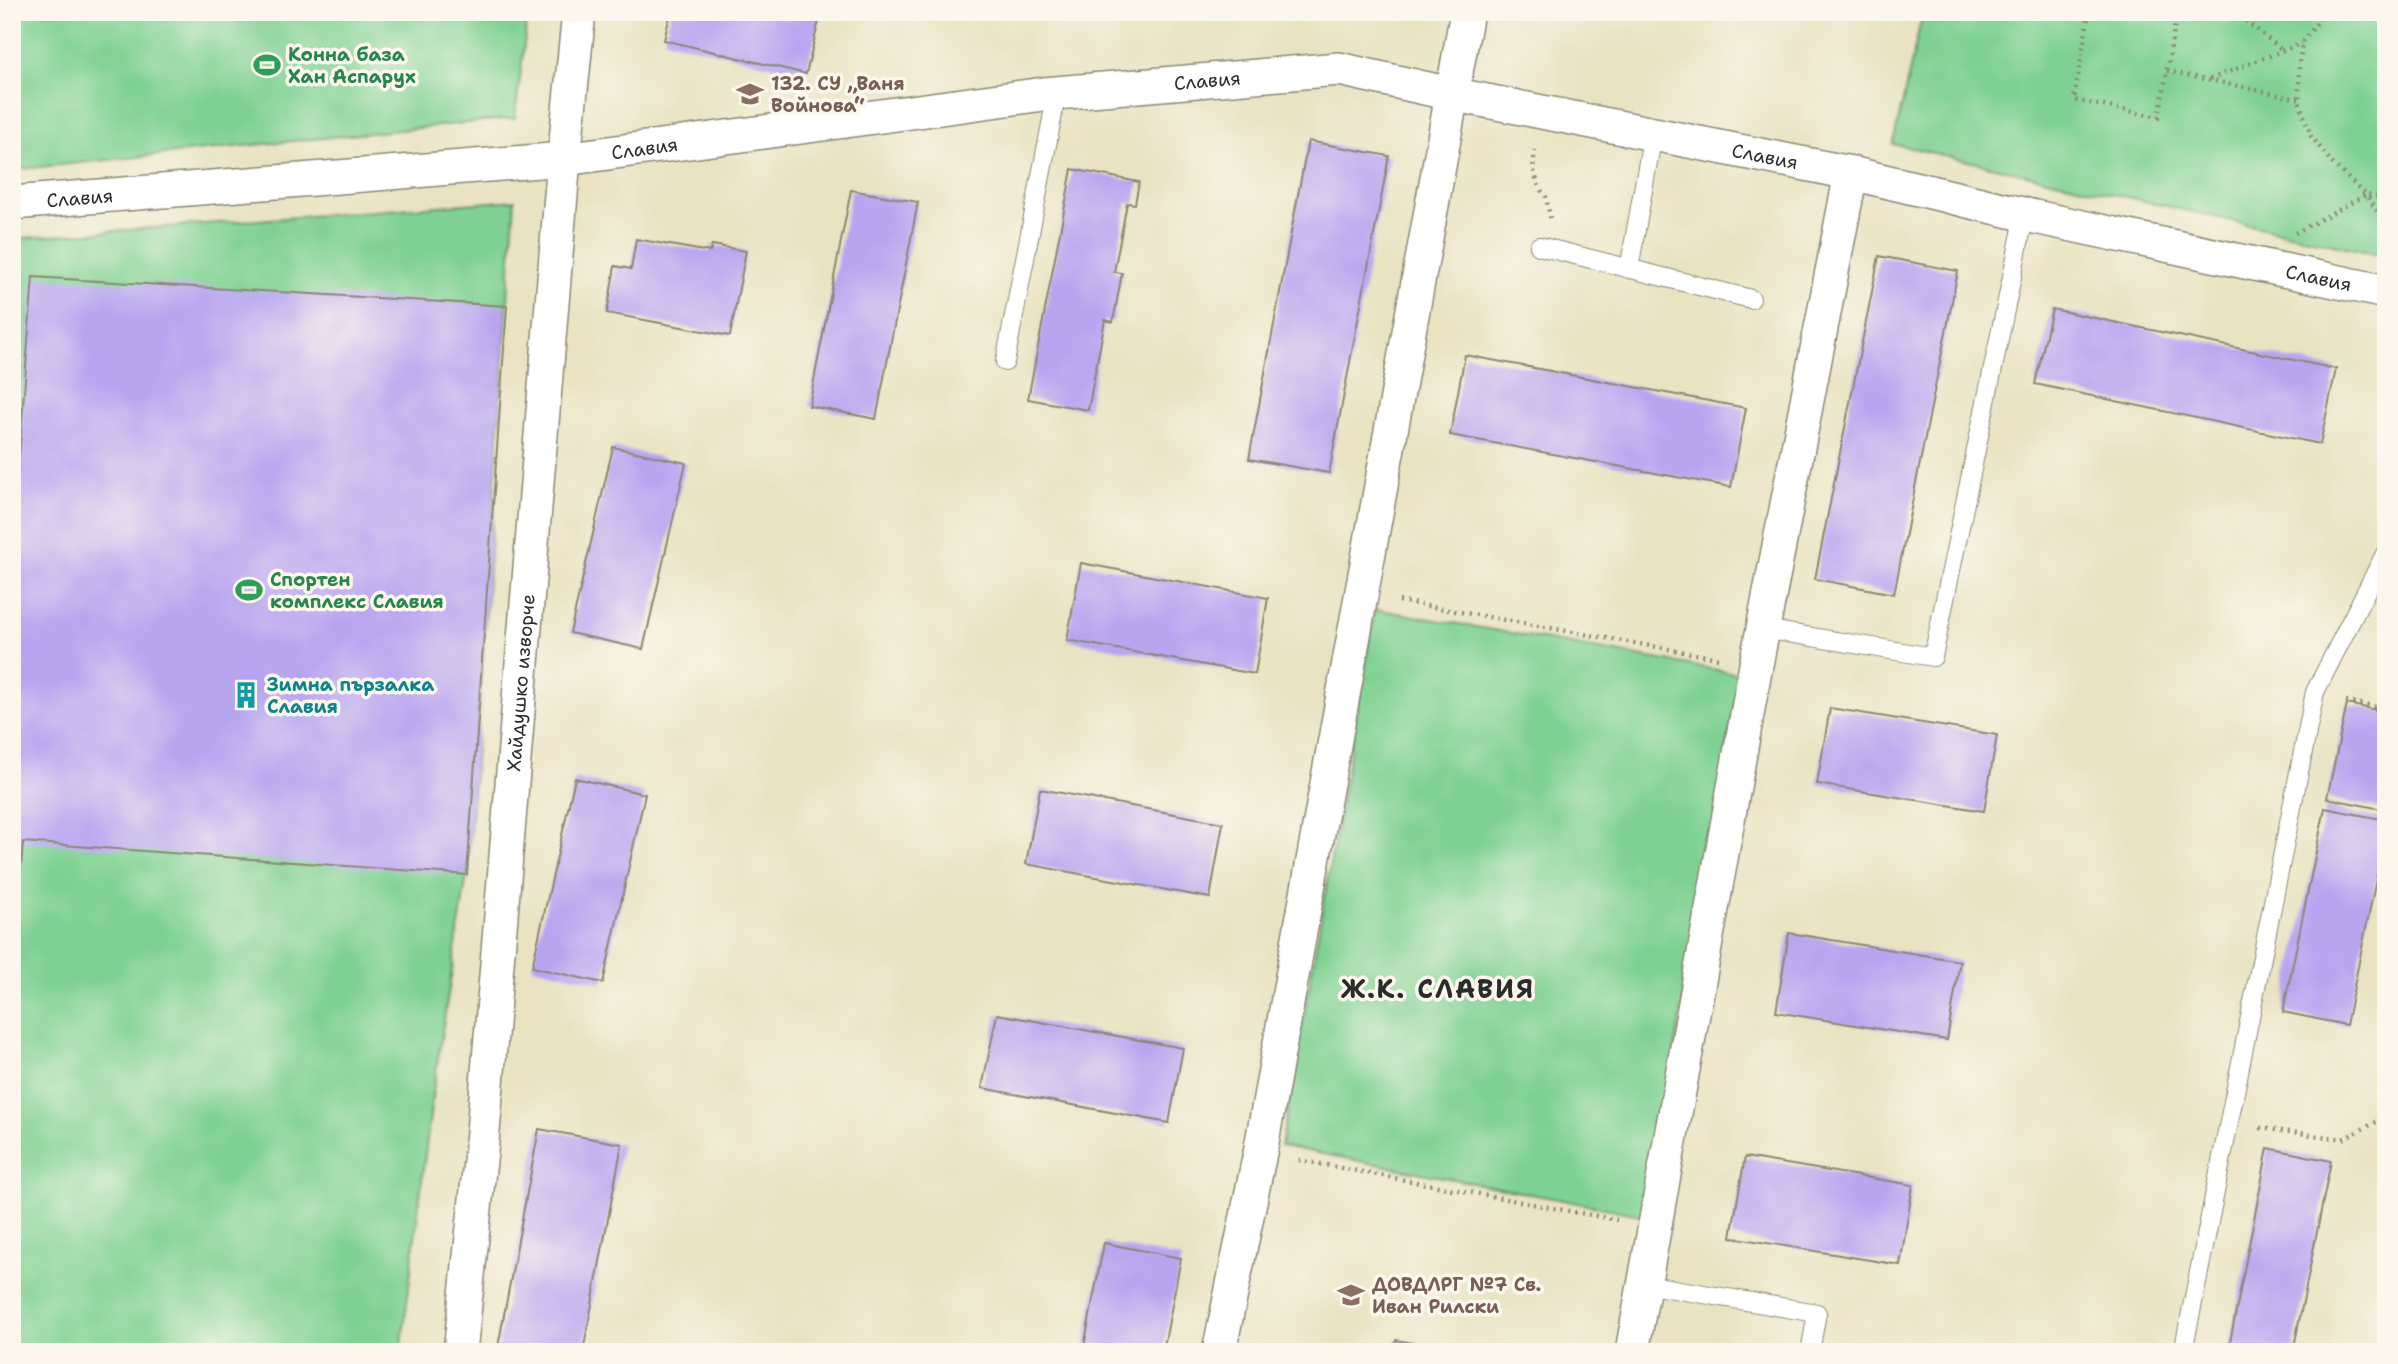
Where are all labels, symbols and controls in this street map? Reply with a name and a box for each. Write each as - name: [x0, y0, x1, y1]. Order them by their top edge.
- place label: Конна база Хан Аспарух: [288, 42, 416, 89]
- sports icon: Конна база Хан Аспарух: [252, 50, 282, 80]
- street label: Славия: [1173, 65, 1242, 96]
- place label: 132. СУ „Ваня Войнова“: [771, 71, 905, 118]
- school or university icon: 132. СУ „Ваня Войнова“: [735, 79, 765, 109]
- street label: Славия: [610, 132, 679, 165]
- street label: Славия: [1730, 138, 1800, 175]
- street label: Славия: [46, 183, 114, 213]
- street label: Славия: [2283, 259, 2354, 297]
- place label: Спортен комплекс Славия: [270, 567, 444, 614]
- sports icon: Спортен комплекс Славия: [234, 575, 264, 605]
- street label: Хайдушко изворче: [501, 593, 541, 773]
- place label: Зимна пързалка Славия: [267, 672, 434, 719]
- building icon: Зимна пързалка Славия: [231, 680, 261, 710]
- district label: Ж.К. СЛАВИЯ: [1341, 971, 1535, 1006]
- place label: ДОВДЛРГ №7 Св. Иван Рилски: [1372, 1272, 1541, 1319]
- school or university icon: ДОВДЛРГ №7 Св. Иван Рилски: [1336, 1280, 1366, 1310]

